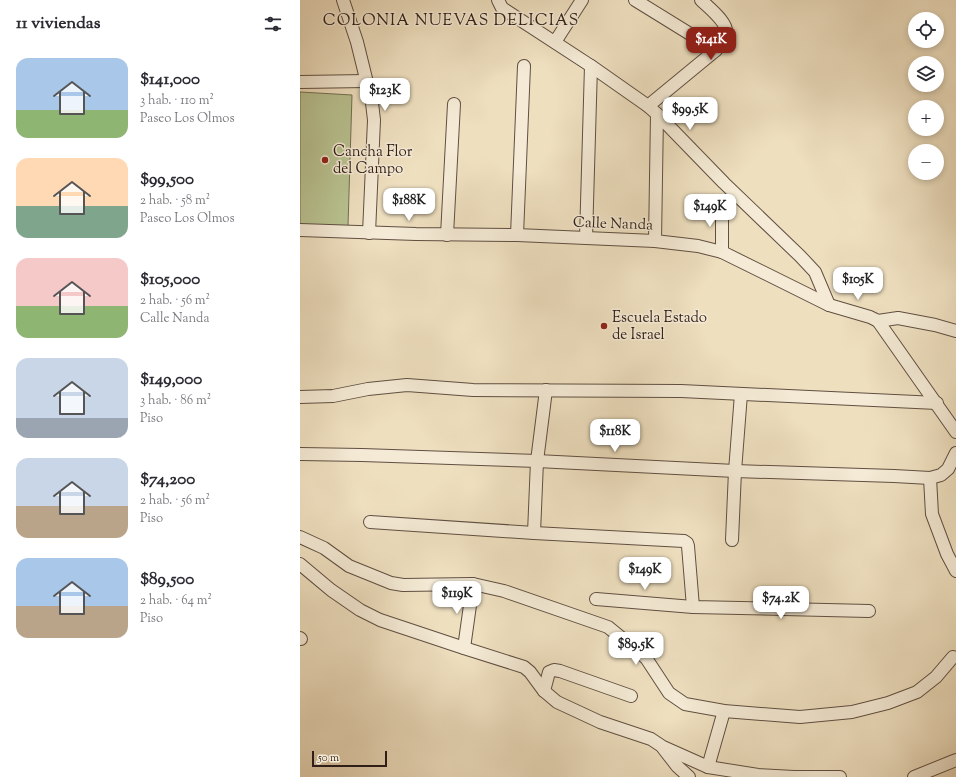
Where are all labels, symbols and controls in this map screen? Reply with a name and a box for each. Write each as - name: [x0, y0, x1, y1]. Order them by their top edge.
- district label: COLONIA NUEVAS DELICIAS: [323, 10, 579, 33]
- text: 11 viviendas: [16, 12, 100, 36]
- map controls: [908, 12, 944, 180]
- button: locate: [908, 12, 944, 48]
- icon: filters: [262, 13, 284, 35]
- pin: $141K: [683, 27, 739, 61]
- text: $141K: [695, 31, 727, 49]
- button: layers: [908, 56, 944, 92]
- text: $141,000: [140, 68, 200, 92]
- icon: home: [48, 74, 96, 122]
- pin: $123K: [357, 78, 413, 112]
- text: $123K: [369, 82, 401, 100]
- text: 3 hab. · 110 m²: [140, 92, 214, 110]
- pin: $99.5K: [657, 97, 723, 131]
- button: +: [908, 100, 944, 136]
- text: $99.5K: [672, 101, 708, 119]
- text: Paseo Los Olmos: [140, 110, 235, 128]
- place label: Cancha Flor del Campo: [333, 142, 413, 180]
- button: −: [908, 144, 944, 180]
- marker: Cancha Flor del Campo: [320, 155, 330, 165]
- text: $99,500: [140, 168, 194, 192]
- icon: home: [48, 174, 96, 222]
- pin: $188K: [381, 188, 437, 222]
- text: 2 hab. · 58 m²: [140, 192, 210, 210]
- text: $188K: [392, 192, 426, 210]
- pin: $149K: [682, 194, 738, 228]
- text: $149K: [693, 198, 727, 216]
- text: Paseo Los Olmos: [140, 210, 235, 228]
- street label: Calle Nanda: [573, 213, 653, 236]
- pin: $105K: [830, 267, 886, 301]
- text: $105,000: [140, 268, 200, 292]
- text: $105K: [842, 271, 874, 289]
- icon: home: [48, 274, 96, 322]
- text: 2 hab. · 56 m²: [140, 292, 210, 310]
- place label: Escuela Estado de Israel: [612, 308, 707, 346]
- text: Calle Nanda: [140, 310, 209, 328]
- marker: Escuela Estado de Israel: [599, 321, 609, 331]
- text: $149,000: [140, 368, 202, 392]
- icon: home: [48, 374, 96, 422]
- text: 3 hab. · 86 m²: [140, 392, 211, 410]
- text: Piso: [140, 410, 163, 428]
- pin: $118K: [587, 419, 643, 453]
- text: $118K: [599, 423, 631, 441]
- text: $74,200: [140, 468, 195, 492]
- icon: home: [48, 474, 96, 522]
- text: 2 hab. · 56 m²: [140, 492, 210, 510]
- text: Piso: [140, 510, 163, 528]
- pin: $149K: [617, 557, 673, 591]
- text: $149K: [628, 561, 662, 579]
- text: $89,500: [140, 568, 194, 592]
- icon: home: [48, 574, 96, 622]
- pin: $119K: [429, 581, 485, 615]
- text: $119K: [441, 585, 473, 603]
- pin: $74.2K: [748, 586, 814, 620]
- text: $74.2K: [762, 590, 800, 608]
- text: 2 hab. · 64 m²: [140, 592, 212, 610]
- text: Piso: [140, 610, 163, 628]
- pin: $89.5K: [603, 632, 669, 666]
- text: $89.5K: [618, 636, 654, 654]
- scale bar: [312, 749, 387, 768]
- text: 50 m: [318, 750, 339, 766]

